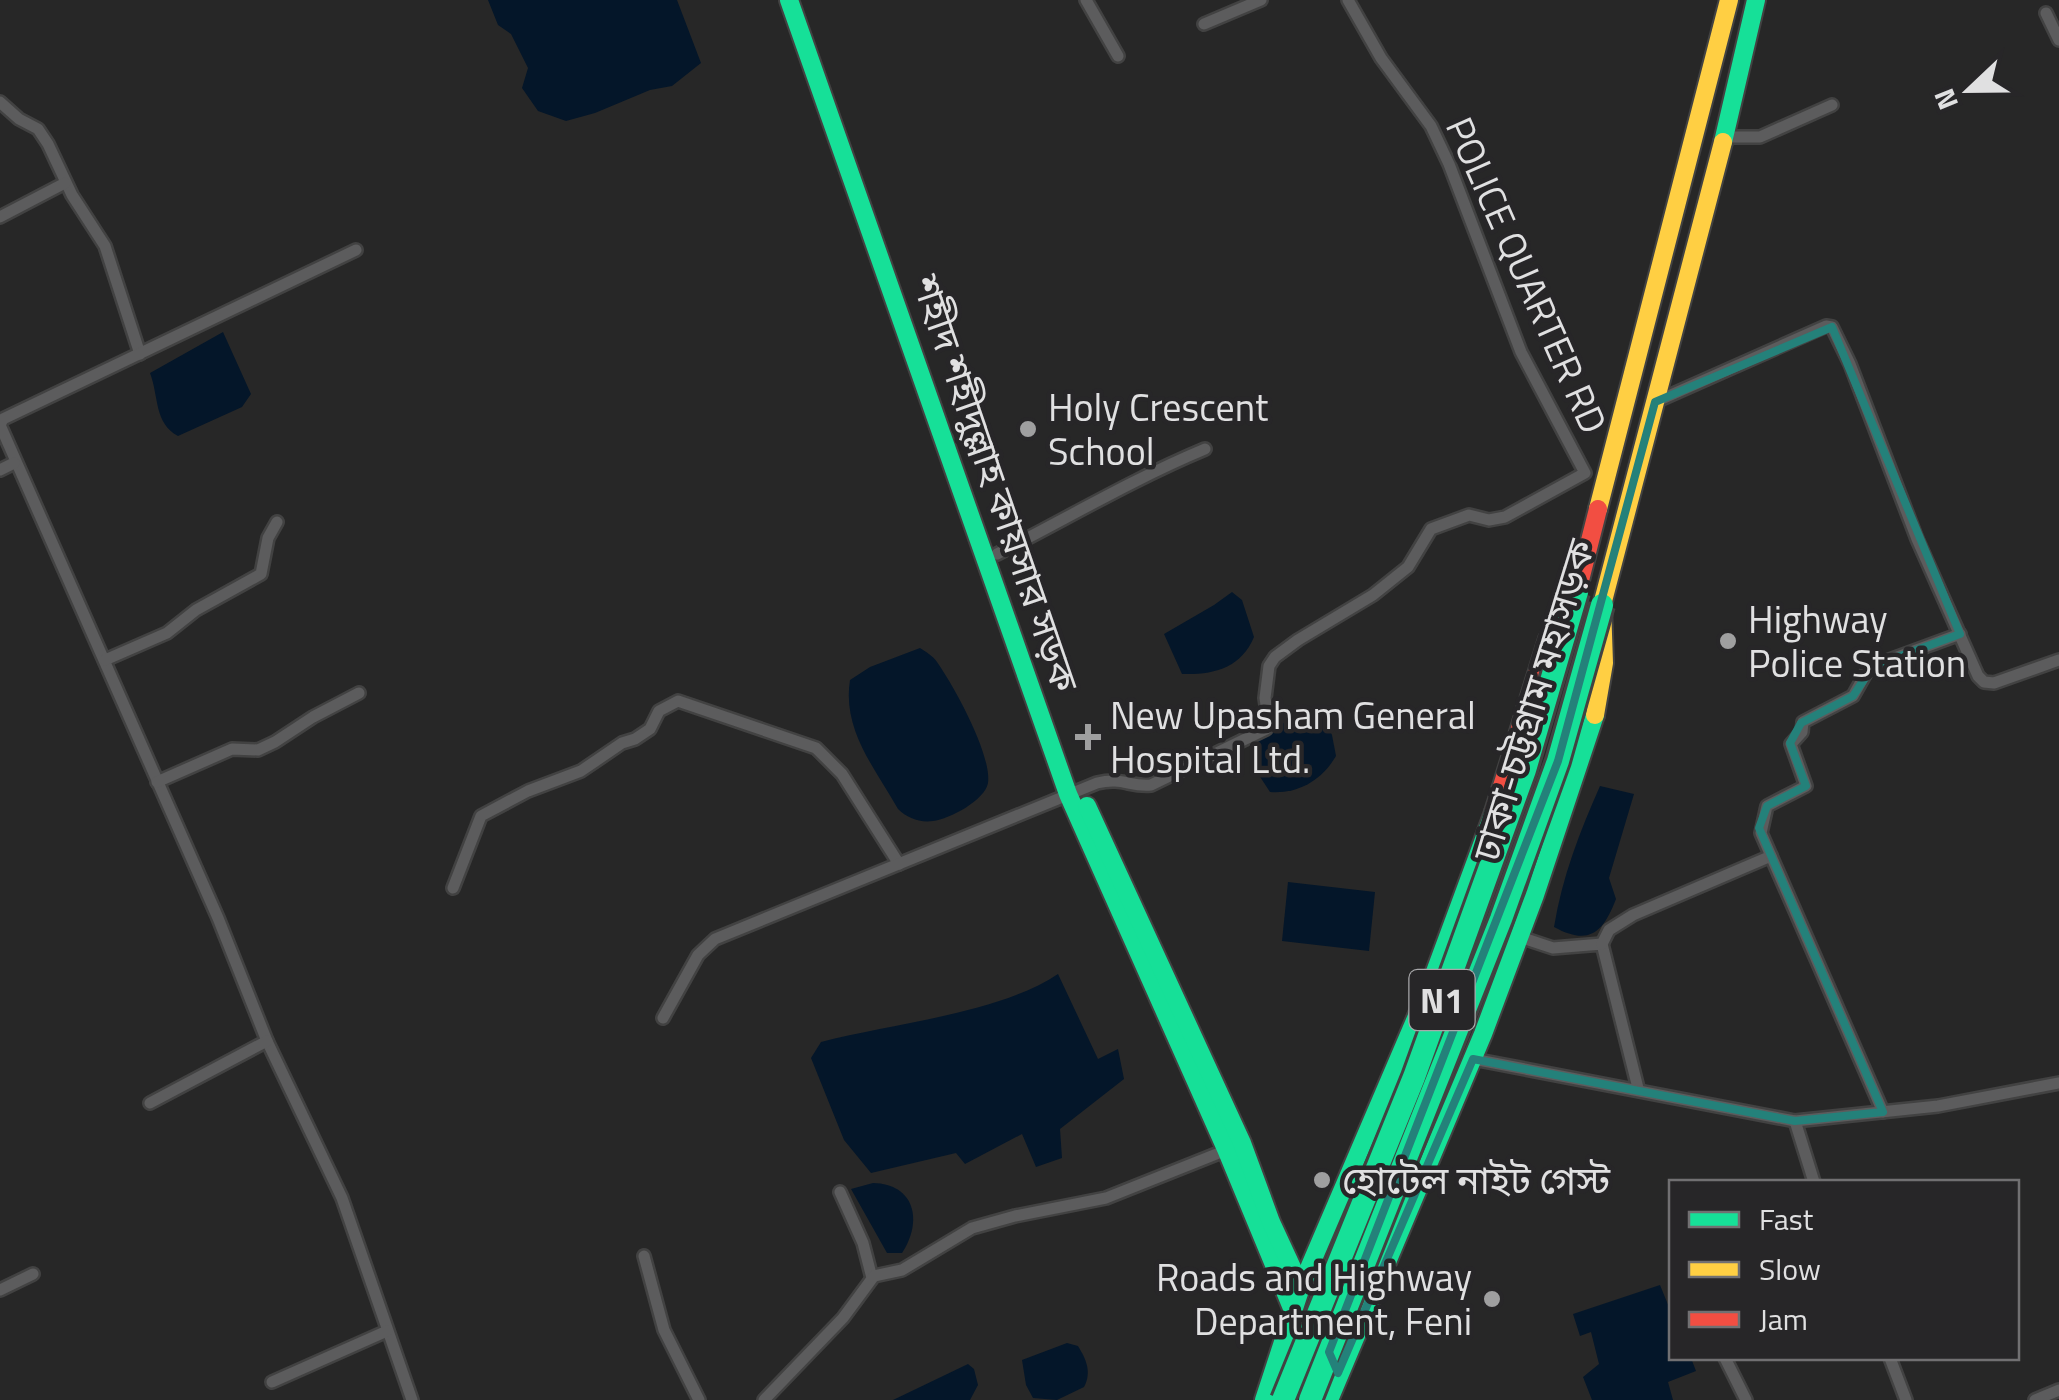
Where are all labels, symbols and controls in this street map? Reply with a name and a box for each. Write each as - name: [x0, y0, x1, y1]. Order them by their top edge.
- north arrow: [1919, 40, 2019, 140]
- text: N: [1922, 83, 1969, 117]
- street label: POLICE QUARTER RD: [1431, 108, 1623, 442]
- street label: শহীদ শহীদুল্লাহ কায়সার সড়ক: [897, 266, 1095, 701]
- place label: Holy Crescent School: [1048, 378, 1268, 480]
- marker: Holy Crescent School: [1017, 418, 1039, 440]
- street label: ঢাকা-চট্টগ্রাম মহাসড়ক: [1456, 531, 1610, 869]
- place label: Highway Police Station: [1748, 590, 1966, 692]
- marker: Highway Police Station: [1717, 630, 1739, 652]
- place label: New Upasham General Hospital Ltd.: [1110, 686, 1476, 788]
- marker: New Upasham General Hospital Ltd.: [1075, 724, 1101, 750]
- road number: N1: [1410, 970, 1474, 1030]
- place label: হোটেল নাইট গেস্ট: [1342, 1151, 1612, 1209]
- marker: হোটেল নাইট গেস্ট: [1311, 1169, 1333, 1191]
- legend: [1669, 1180, 2019, 1360]
- text: Fast: [1759, 1196, 1814, 1242]
- text: Slow: [1759, 1246, 1821, 1292]
- place label: Roads and Highway Department, Feni: [1156, 1248, 1472, 1350]
- marker: Roads and Highway Department, Feni: [1481, 1288, 1503, 1310]
- text: Jam: [1759, 1296, 1808, 1342]

